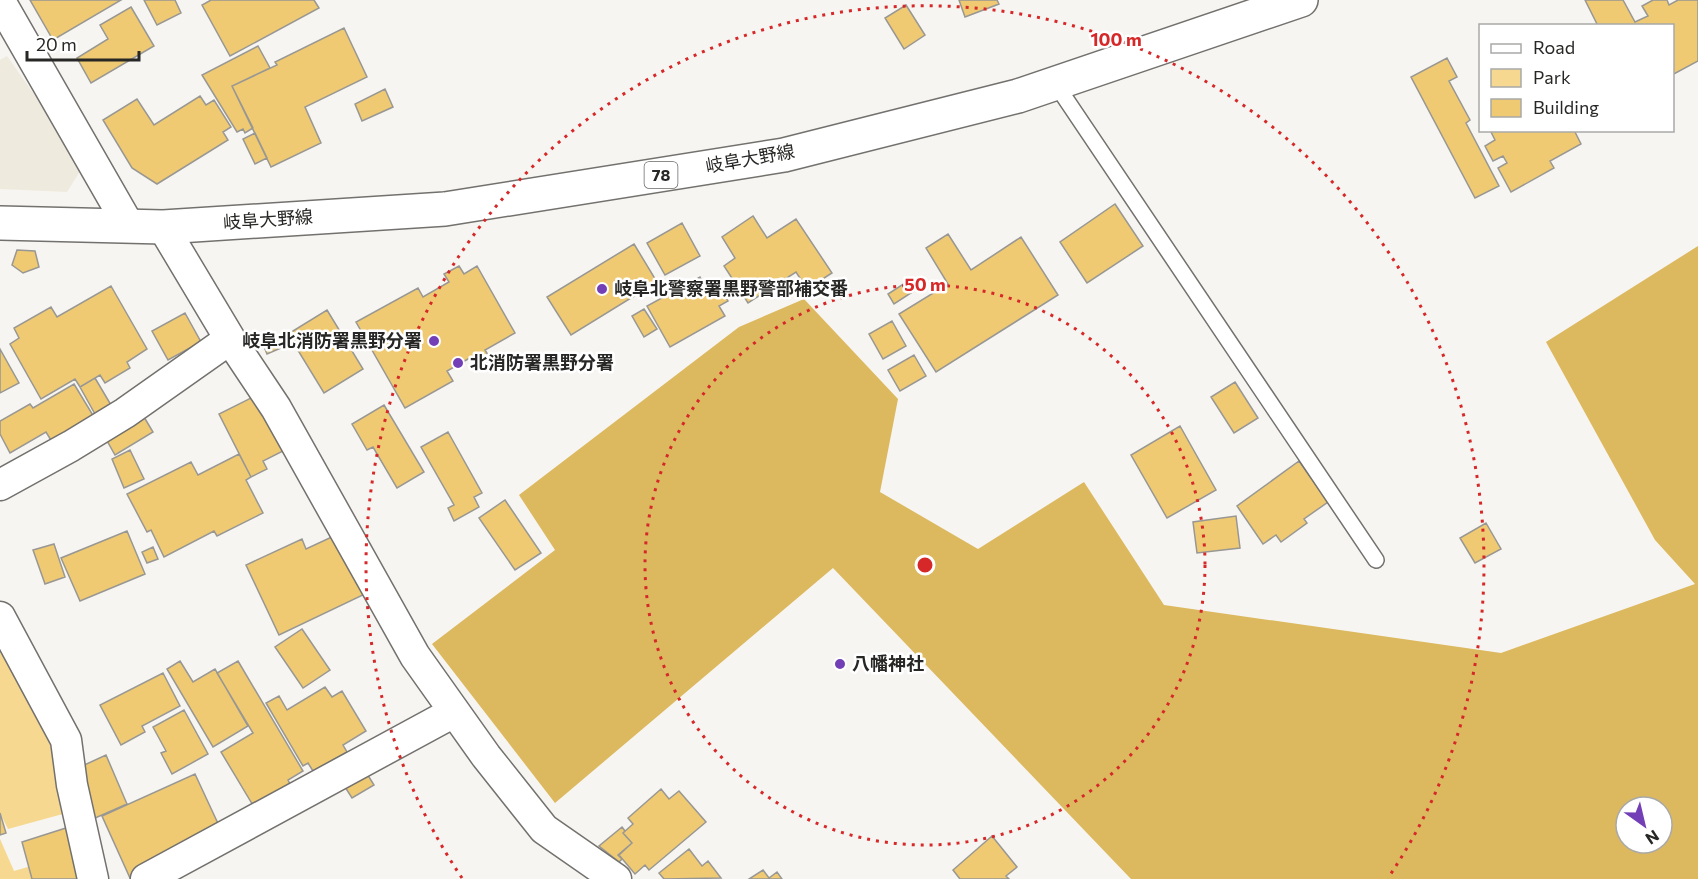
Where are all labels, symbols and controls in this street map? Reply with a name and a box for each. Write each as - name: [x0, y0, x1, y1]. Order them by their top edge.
- scale bar: [27, 24, 140, 62]
- legend: [1479, 24, 1674, 132]
- text: 100 m: [1090, 28, 1142, 50]
- text: 20 m: [36, 33, 77, 55]
- text: Road: [1533, 36, 1575, 58]
- text: Park: [1533, 66, 1571, 88]
- text: Building: [1533, 96, 1599, 118]
- street label: 岐阜大野線: [704, 139, 796, 177]
- road number: 78: [644, 162, 678, 188]
- street label: 岐阜大野線: [222, 205, 314, 233]
- text: 50 m: [904, 273, 946, 295]
- place label: 岐阜北警察署黒野警部補交番: [614, 277, 848, 299]
- marker: 岐阜北警察署黒野警部補交番: [595, 282, 609, 296]
- place label: 岐阜北消防署黒野分署: [242, 329, 422, 351]
- marker: 岐阜北消防署黒野分署: [427, 334, 441, 348]
- place label: 北消防署黒野分署: [470, 351, 614, 373]
- marker: 北消防署黒野分署: [451, 356, 465, 370]
- centre of rings: [915, 555, 935, 575]
- place label: 八幡神社: [852, 652, 924, 674]
- marker: 八幡神社: [833, 657, 847, 671]
- north arrow: [1614, 795, 1674, 855]
- text: N: [1642, 827, 1663, 849]

